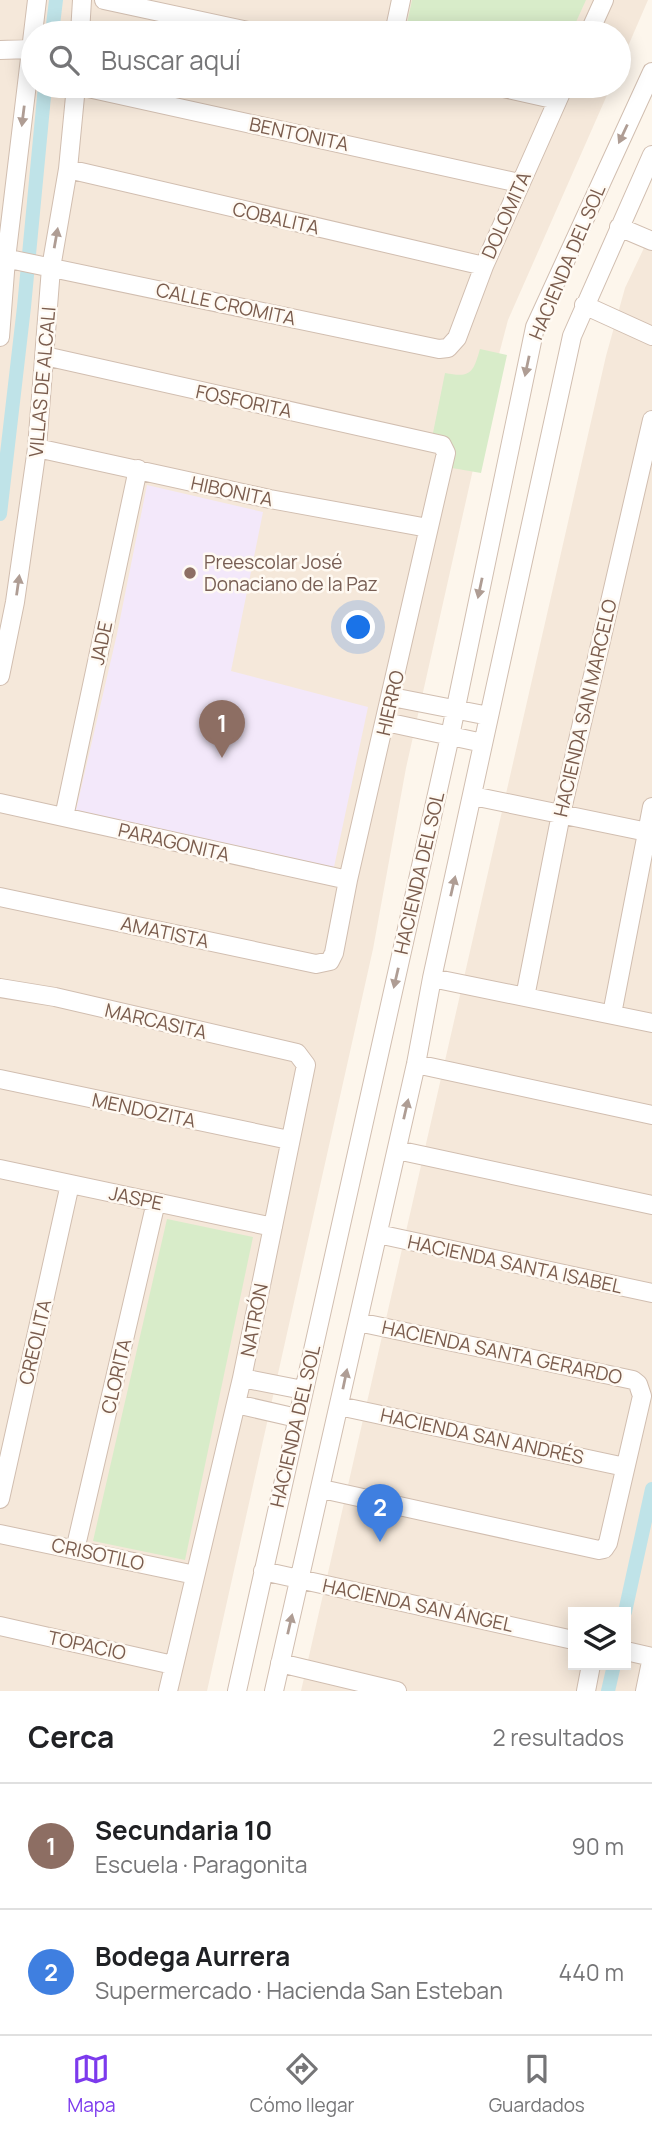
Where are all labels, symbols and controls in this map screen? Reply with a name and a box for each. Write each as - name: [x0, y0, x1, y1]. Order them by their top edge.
- search box: [21, 21, 631, 98]
- icon: search: [45, 41, 83, 79]
- text: Buscar aquí: [101, 42, 241, 78]
- one-way arrow: [17, 106, 28, 128]
- street label: BENTONITA: [247, 111, 351, 157]
- one-way arrow: [618, 124, 629, 144]
- street label: DOLOMITA: [475, 167, 537, 263]
- street label: HACIENDA DEL SOL: [523, 180, 612, 344]
- street label: COBALITA: [230, 195, 322, 241]
- one-way arrow: [51, 226, 62, 248]
- street label: CALLE CROMITA: [154, 277, 298, 331]
- street label: VILLAS DE ALCALI: [22, 306, 62, 458]
- one-way arrow: [521, 355, 532, 377]
- street label: FOSFORITA: [193, 378, 295, 424]
- street label: HIBONITA: [189, 470, 275, 512]
- place label: Preescolar José Donaciano de la Paz: [204, 549, 378, 597]
- marker: Preescolar José Donaciano de la Paz: [182, 565, 198, 581]
- one-way arrow: [12, 574, 23, 596]
- one-way arrow: [474, 577, 485, 599]
- street label: HACIENDA SAN MARCELO: [547, 596, 623, 819]
- your location: [341, 610, 375, 644]
- street label: JADE: [84, 619, 118, 667]
- street label: HIERRO: [370, 668, 410, 738]
- pin: 1: [199, 700, 245, 758]
- street label: HACIENDA DEL SOL: [388, 789, 450, 957]
- street label: PARAGONITA: [116, 817, 232, 867]
- one-way arrow: [447, 875, 458, 897]
- street label: AMATISTA: [119, 910, 211, 954]
- one-way arrow: [390, 967, 401, 989]
- street label: MARCASITA: [102, 997, 210, 1045]
- street label: MENDOZITA: [90, 1086, 198, 1134]
- one-way arrow: [401, 1098, 412, 1120]
- street label: JASPE: [107, 1180, 165, 1216]
- street label: HACIENDA SANTA ISABEL: [405, 1229, 625, 1300]
- street label: NATRÓN: [234, 1281, 274, 1359]
- street label: CREOLITA: [13, 1297, 57, 1387]
- street label: HACIENDA SANTA GERARDO: [379, 1314, 625, 1390]
- street label: CLORITA: [95, 1336, 137, 1416]
- street label: HACIENDA DEL SOL: [264, 1342, 326, 1510]
- one-way arrow: [340, 1368, 351, 1390]
- street label: HACIENDA SAN ANDRÉS: [378, 1402, 586, 1470]
- pin: 2: [357, 1484, 403, 1542]
- street label: CRISOTILO: [49, 1532, 147, 1577]
- street label: HACIENDA SAN ÁNGEL: [320, 1572, 516, 1638]
- map controls: [568, 1607, 631, 1670]
- button: layers: [568, 1607, 631, 1670]
- one-way arrow: [284, 1613, 295, 1635]
- street label: TOPACIO: [46, 1624, 129, 1666]
- text: Cerca: [28, 1716, 114, 1757]
- text: 2 resultados: [492, 1721, 624, 1753]
- text: Secundaria 10: [95, 1812, 272, 1848]
- text: 1: [46, 1830, 56, 1862]
- text: 90 m: [572, 1830, 624, 1862]
- text: Escuela · Paragonita: [95, 1848, 308, 1880]
- text: Bodega Aurrera: [95, 1938, 290, 1974]
- text: 2: [44, 1956, 58, 1988]
- text: 440 m: [559, 1956, 624, 1988]
- text: Supermercado · Hacienda San Esteban: [95, 1974, 503, 2006]
- tab: Mapa: [67, 2050, 115, 2118]
- tab: Cómo llegar: [250, 2050, 354, 2118]
- tab: Guardados: [489, 2050, 585, 2118]

